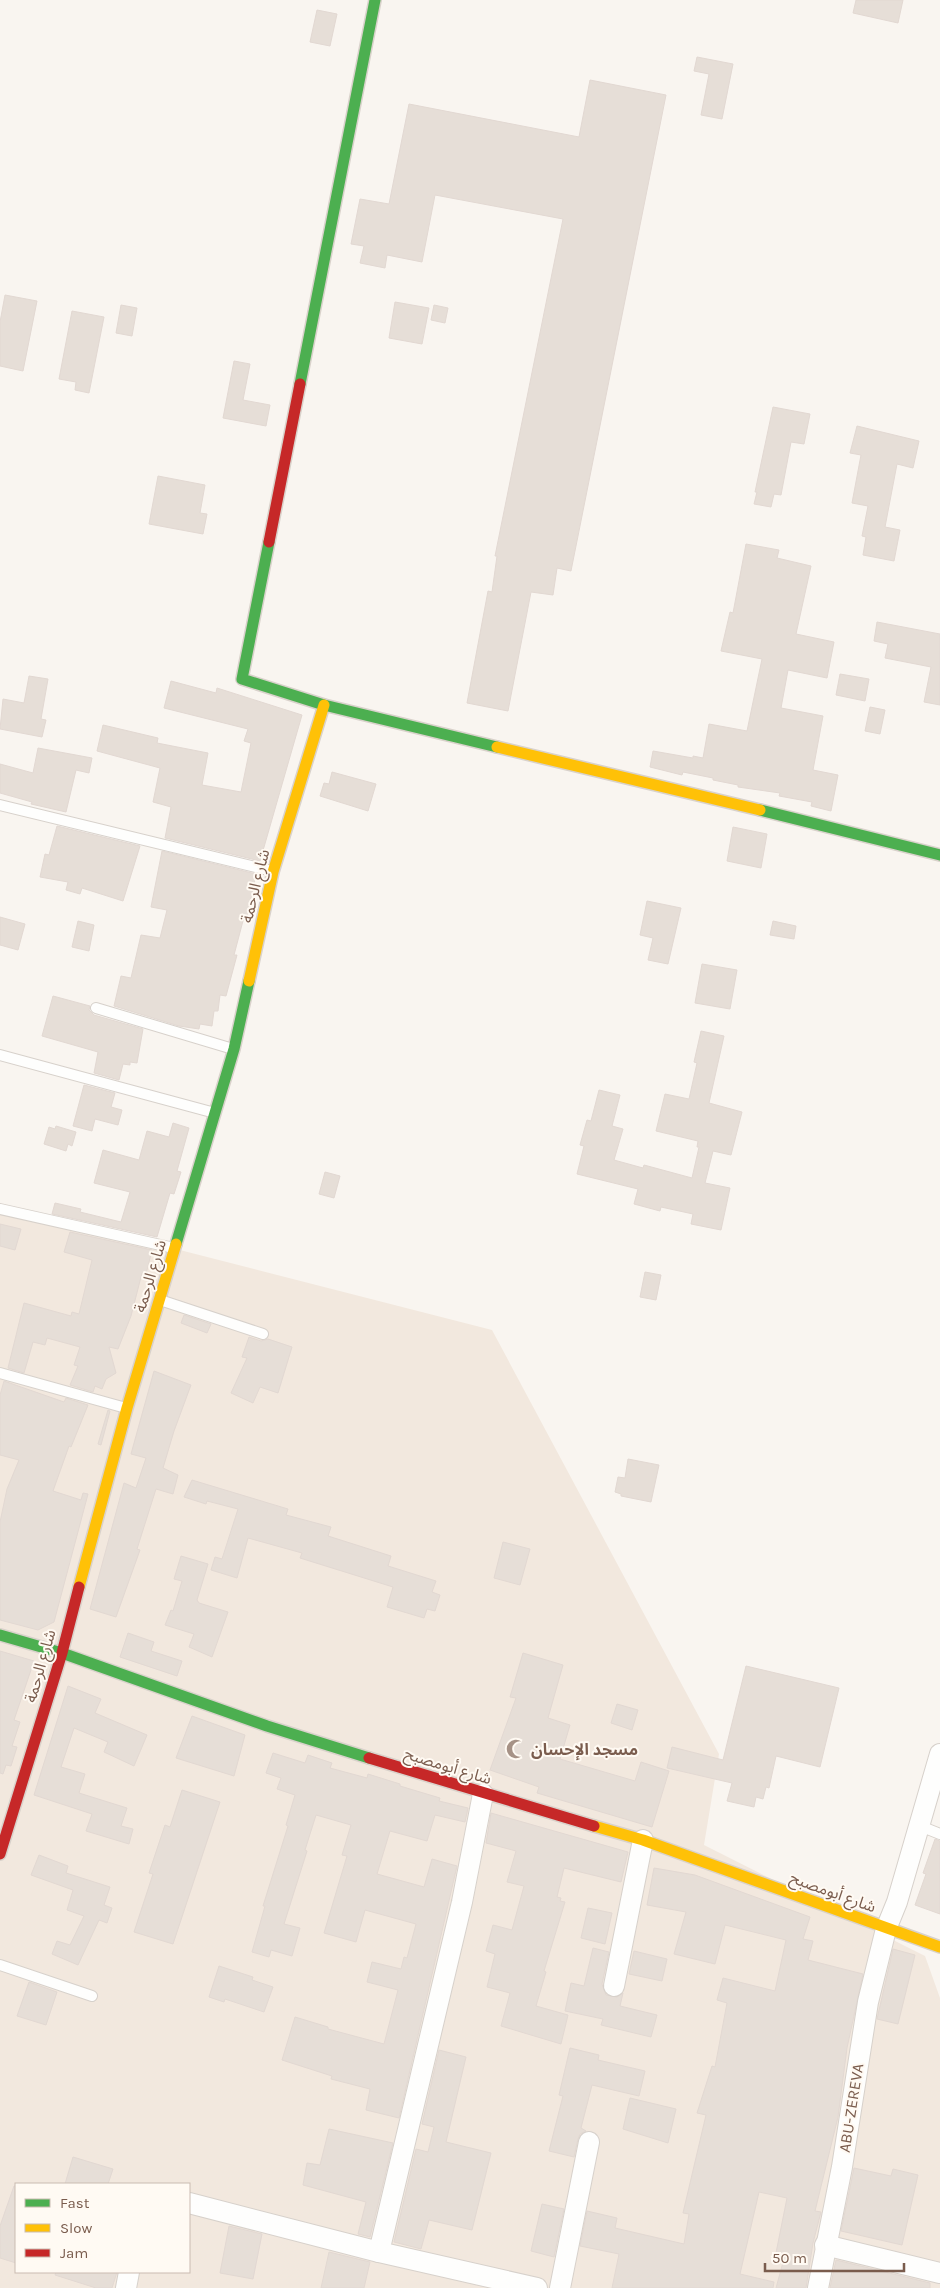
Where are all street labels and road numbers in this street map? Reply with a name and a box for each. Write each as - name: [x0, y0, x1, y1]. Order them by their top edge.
- street label: شارع الرحمة: [237, 847, 276, 925]
- street label: شارع الرحمة: [130, 1237, 173, 1316]
- street label: شارع الرحمة: [21, 1627, 62, 1706]
- street label: شارع أبومصبح: [401, 1744, 494, 1791]
- street label: شارع أبومصبح: [786, 1868, 879, 1919]
- street label: ABU-ZEREVA: [835, 2062, 867, 2154]

